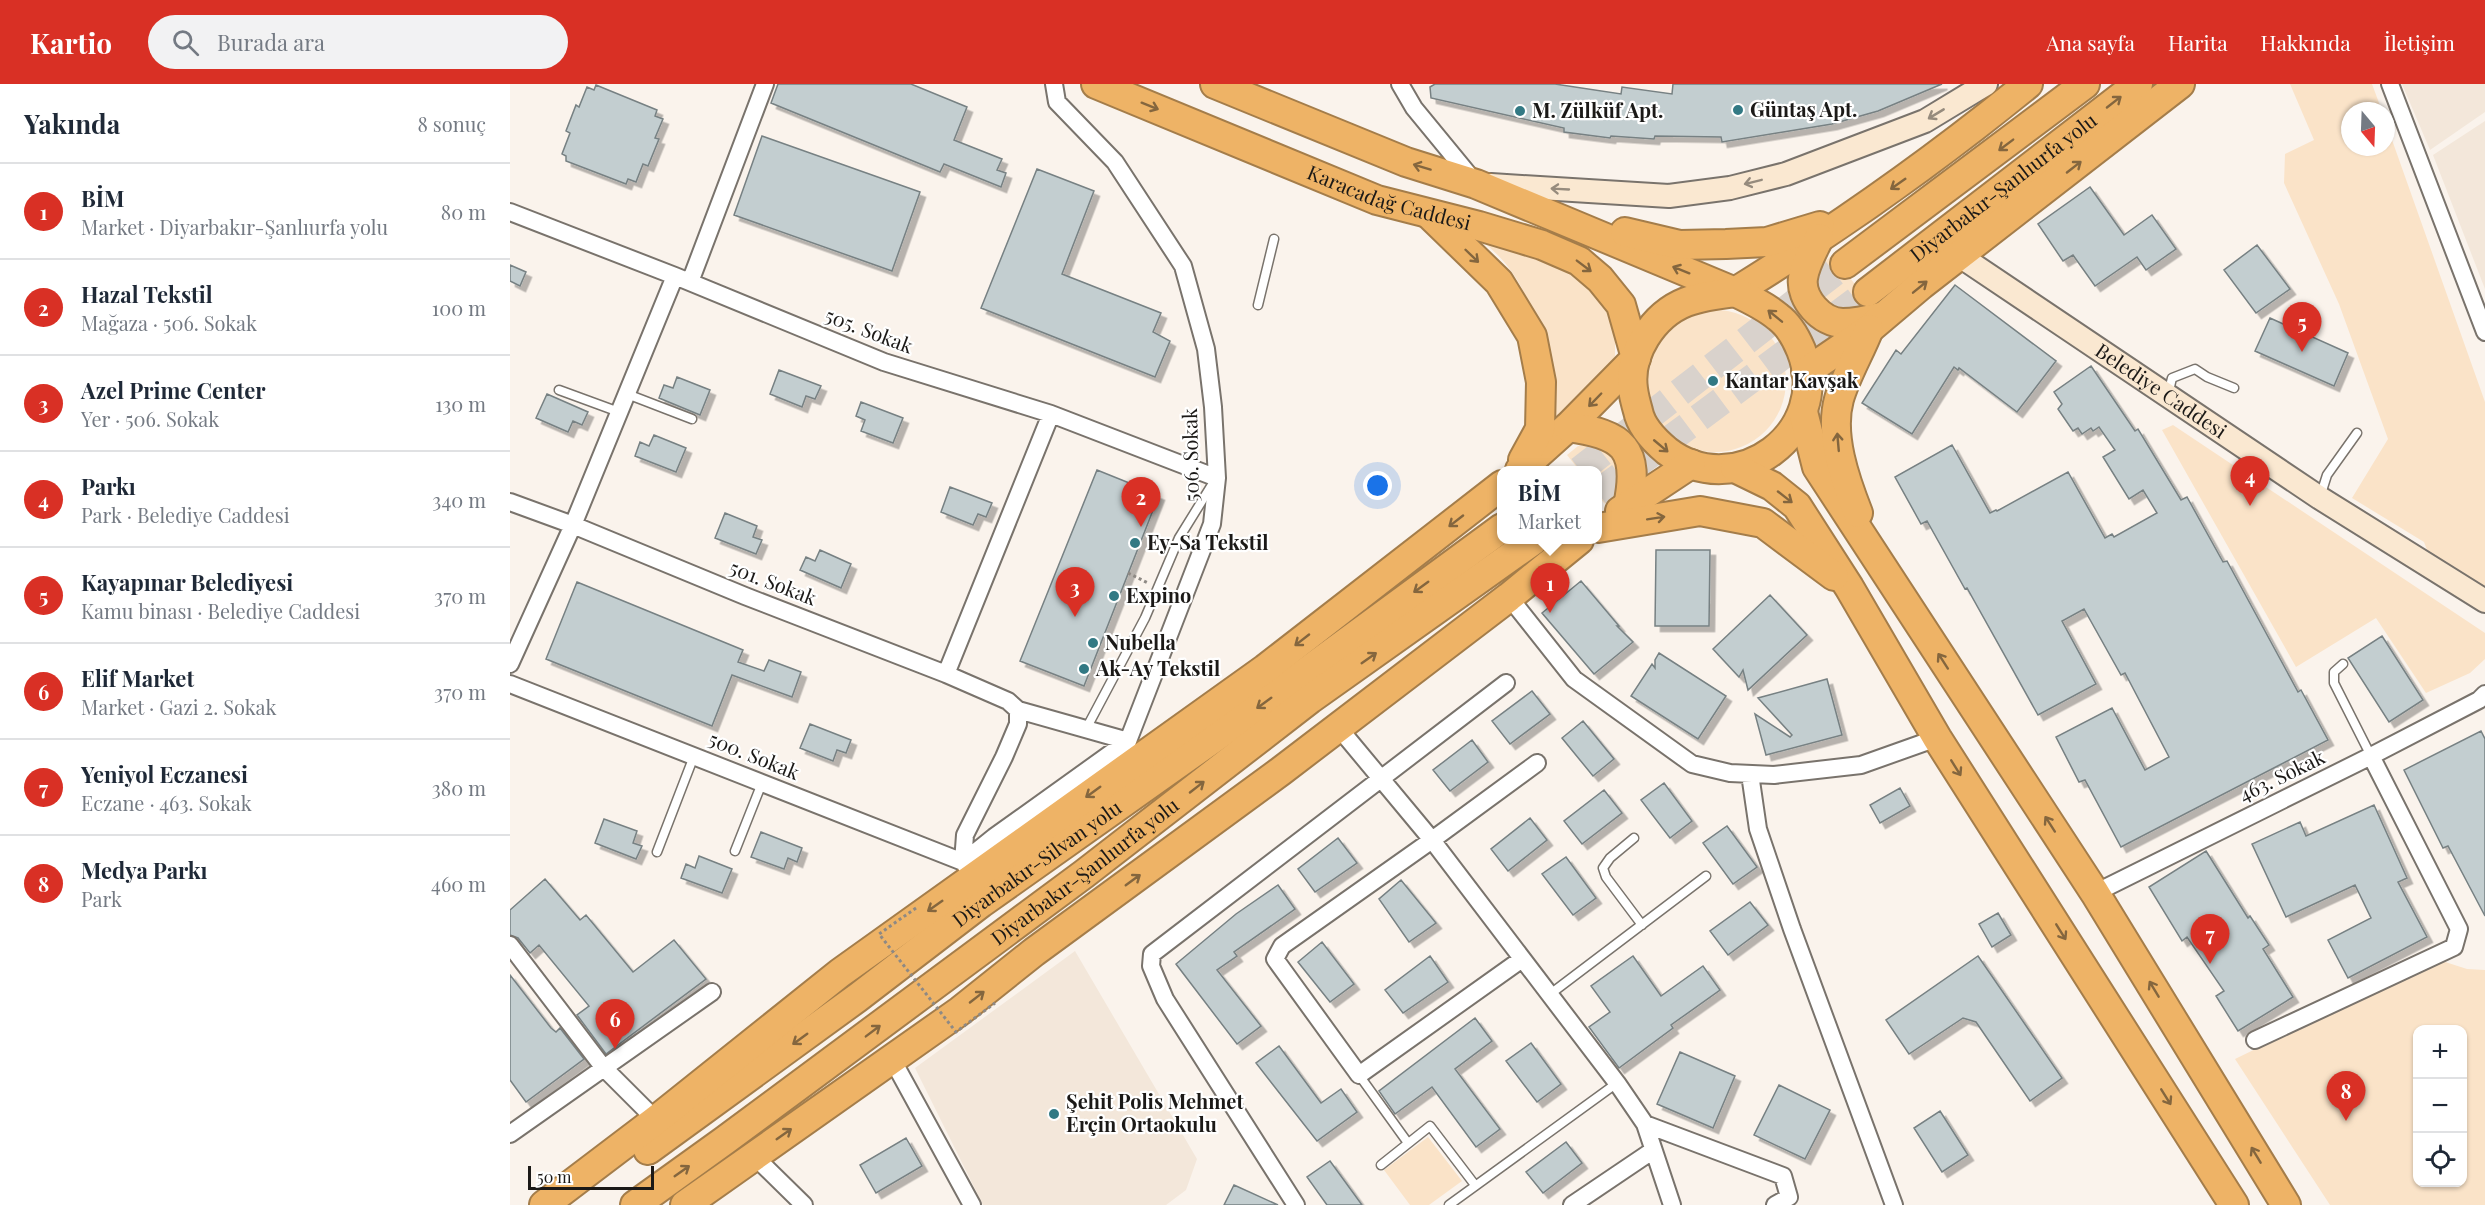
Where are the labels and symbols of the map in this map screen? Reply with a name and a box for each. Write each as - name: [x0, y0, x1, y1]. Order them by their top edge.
- place label: Güntaş Apt.: [1750, 95, 1857, 122]
- place label: M. Zülküf Apt.: [1532, 96, 1663, 123]
- one-way arrow: [2106, 96, 2122, 108]
- one-way arrow: [1140, 101, 1159, 112]
- north arrow: [2341, 102, 2395, 156]
- marker: Güntaş Apt.: [1731, 103, 1745, 117]
- marker: M. Zülküf Apt.: [1513, 104, 1527, 118]
- street label: Diyarbakır-Şanlıurfa yolu: [1904, 106, 2102, 267]
- one-way arrow: [1928, 109, 1945, 121]
- one-way arrow: [1998, 139, 2014, 152]
- street label: Karacadağ Caddesi: [1304, 158, 1474, 235]
- one-way arrow: [2066, 160, 2082, 173]
- one-way arrow: [1413, 161, 1432, 172]
- one-way arrow: [1744, 176, 1763, 188]
- one-way arrow: [1891, 178, 1907, 190]
- one-way arrow: [1550, 184, 1570, 195]
- one-way arrow: [1464, 248, 1479, 263]
- one-way arrow: [1576, 259, 1592, 272]
- one-way arrow: [1672, 264, 1690, 275]
- one-way arrow: [1912, 280, 1928, 293]
- street label: 505. Sokak: [822, 301, 917, 359]
- pin: 5: [2282, 302, 2322, 352]
- one-way arrow: [1767, 309, 1783, 322]
- street label: Belediye Caddesi: [2091, 336, 2233, 444]
- place label: Kantar Kavşak: [1725, 366, 1859, 393]
- marker: Kantar Kavşak: [1706, 374, 1720, 388]
- one-way arrow: [1588, 393, 1602, 408]
- street label: 506. Sokak: [1175, 408, 1204, 502]
- one-way arrow: [1832, 432, 1843, 452]
- one-way arrow: [1653, 439, 1669, 452]
- pin: 4: [2230, 456, 2270, 506]
- your location: [1363, 471, 1392, 500]
- pin: 2: [1122, 478, 1160, 527]
- one-way arrow: [1777, 491, 1793, 504]
- one-way arrow: [1645, 513, 1665, 524]
- one-way arrow: [1448, 514, 1464, 527]
- place label: Ey-Sa Tekstil: [1147, 528, 1268, 555]
- marker: Ey-Sa Tekstil: [1128, 536, 1142, 550]
- street label: 501. Sokak: [726, 553, 821, 611]
- pin: 1: [1530, 564, 1570, 613]
- pin: 3: [1056, 568, 1094, 617]
- place label: Expino: [1126, 581, 1191, 608]
- one-way arrow: [1413, 581, 1429, 593]
- marker: Expino: [1107, 589, 1121, 603]
- place label: Nubella: [1105, 628, 1177, 655]
- one-way arrow: [1294, 634, 1310, 647]
- marker: Nubella: [1086, 636, 1100, 650]
- one-way arrow: [1361, 652, 1377, 664]
- one-way arrow: [1937, 653, 1949, 670]
- place label: Ak-Ay Tekstil: [1095, 654, 1220, 681]
- marker: Ak-Ay Tekstil: [1077, 662, 1091, 676]
- one-way arrow: [1257, 697, 1273, 709]
- street label: 500. Sokak: [705, 724, 804, 785]
- street label: 463. Sokak: [2234, 742, 2329, 807]
- one-way arrow: [1951, 759, 1963, 776]
- one-way arrow: [1188, 781, 1204, 793]
- one-way arrow: [1086, 786, 1102, 798]
- street label: Diyarbakır-Şanlıurfa yolu: [985, 791, 1184, 951]
- street label: Diyarbakır-Silvan yolu: [946, 793, 1126, 932]
- one-way arrow: [2044, 816, 2056, 833]
- one-way arrow: [1124, 873, 1140, 886]
- one-way arrow: [927, 900, 943, 912]
- pin: 7: [2190, 914, 2230, 964]
- one-way arrow: [2055, 923, 2067, 940]
- one-way arrow: [2147, 981, 2159, 998]
- one-way arrow: [969, 990, 985, 1003]
- pin: 6: [596, 1000, 634, 1049]
- one-way arrow: [865, 1024, 881, 1037]
- one-way arrow: [793, 1033, 809, 1045]
- pin: 8: [2326, 1072, 2366, 1121]
- place label: Şehit Polis Mehmet Erçin Ortaokulu: [1066, 1087, 1244, 1137]
- one-way arrow: [2160, 1088, 2172, 1105]
- marker: Şehit Polis Mehmet Erçin Ortaokulu: [1047, 1107, 1061, 1121]
- one-way arrow: [775, 1128, 792, 1140]
- one-way arrow: [2249, 1147, 2261, 1164]
- scale bar: [528, 1163, 654, 1190]
- one-way arrow: [674, 1165, 690, 1177]

